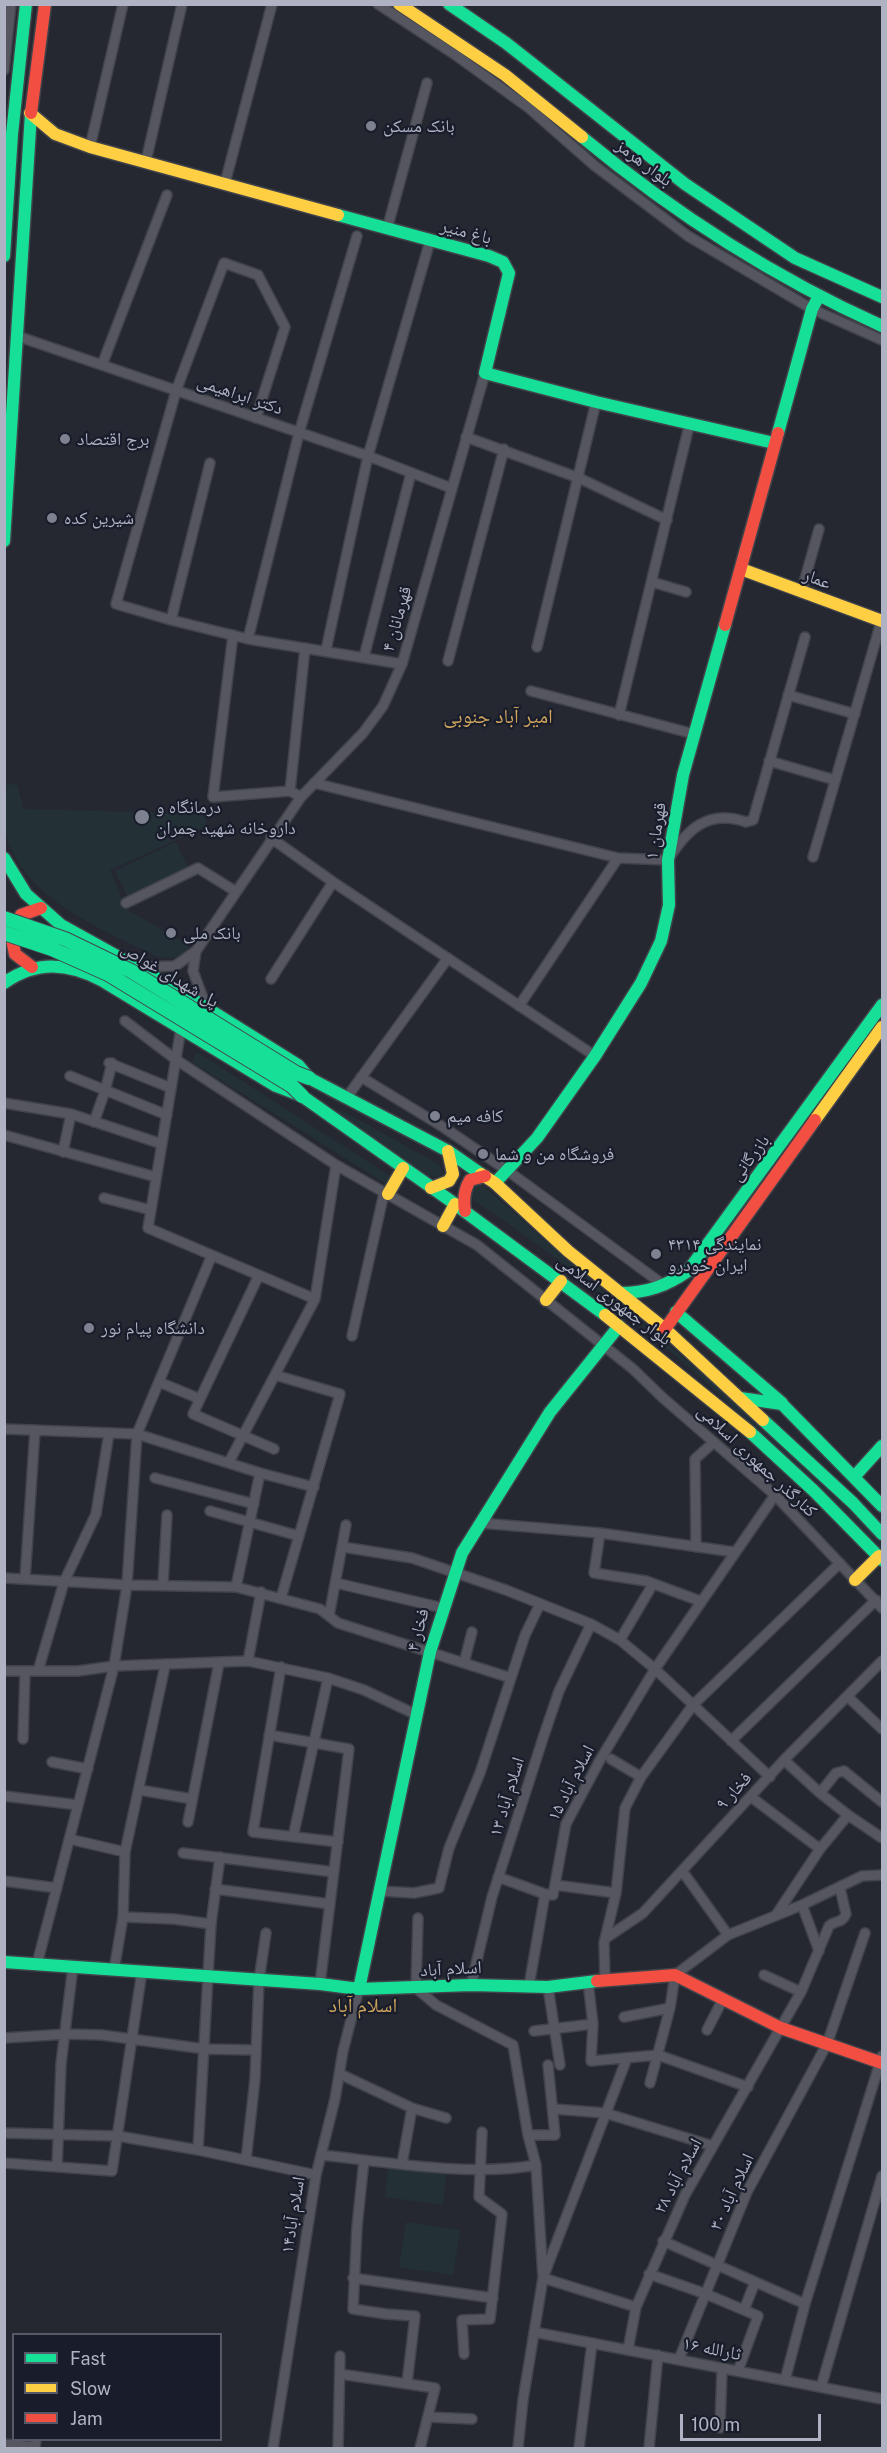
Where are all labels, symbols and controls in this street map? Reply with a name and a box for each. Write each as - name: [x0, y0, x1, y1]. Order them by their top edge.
- place label: بانک مسکن: [383, 115, 455, 137]
- marker: بانک مسکن: [364, 119, 378, 133]
- street label: بلوار هرمز: [611, 135, 677, 191]
- street label: باغ منیر: [438, 215, 494, 249]
- street label: دکتر ابراهیمی: [194, 370, 286, 420]
- place label: برج اقتصاد: [77, 428, 149, 450]
- marker: برج اقتصاد: [58, 432, 72, 446]
- place label: شیرین کده: [64, 507, 134, 529]
- marker: شیرین کده: [45, 511, 59, 525]
- street label: عمار: [800, 564, 834, 594]
- street label: قهرمانان ۴: [377, 584, 417, 654]
- district label: امير آباد جنوبی: [443, 705, 553, 729]
- place label: درمانگاه و داروخانه شهید چمران: [156, 796, 296, 838]
- street label: قهرمان ۱: [641, 801, 671, 861]
- marker: درمانگاه و داروخانه شهید چمران: [133, 808, 151, 826]
- place label: بانک ملی: [183, 922, 241, 944]
- marker: بانک ملی: [164, 926, 178, 940]
- street label: پل شهدای غواص: [117, 937, 223, 1013]
- place label: کافه میم: [447, 1105, 503, 1127]
- marker: کافه میم: [428, 1109, 442, 1123]
- street label: بازرگانی: [726, 1130, 774, 1186]
- place label: فروشگاه من و شما: [495, 1143, 614, 1165]
- marker: فروشگاه من و شما: [476, 1147, 490, 1161]
- place label: نمایندگی ۴۳۱۴ ایران خودرو: [668, 1233, 761, 1276]
- marker: نمایندگی ۴۳۱۴ ایران خودرو: [649, 1247, 663, 1261]
- street label: بلوار جمهوری اسلامی: [553, 1250, 675, 1350]
- place label: دانشگاه پیام نور: [101, 1317, 205, 1339]
- marker: دانشگاه پیام نور: [82, 1321, 96, 1335]
- street label: کنارگذر جمهوری اسلامی: [693, 1400, 821, 1522]
- street label: فخار ۴: [402, 1606, 434, 1654]
- street label: اسلام آباد ۱۵: [543, 1742, 599, 1824]
- street label: اسلام آباد ۱۳: [485, 1755, 529, 1839]
- street label: فخار ۹: [711, 1768, 757, 1814]
- street label: اسلام آباد: [420, 1957, 482, 1981]
- district label: اسلام آباد: [329, 1994, 397, 2018]
- street label: اسلام آباد ۲۸: [649, 2135, 707, 2217]
- street label: اسلام آباد ۳۰: [705, 2150, 759, 2234]
- street label: اسلام آباد۱۴: [276, 2175, 310, 2255]
- legend: [12, 2333, 222, 2441]
- street label: ثارالله ۱۶: [681, 2333, 743, 2365]
- text: Fast: [70, 2348, 106, 2369]
- text: Slow: [70, 2378, 111, 2399]
- scale bar: [683, 2402, 824, 2440]
- text: Jam: [70, 2408, 103, 2429]
- text: 100 m: [691, 2414, 740, 2435]

